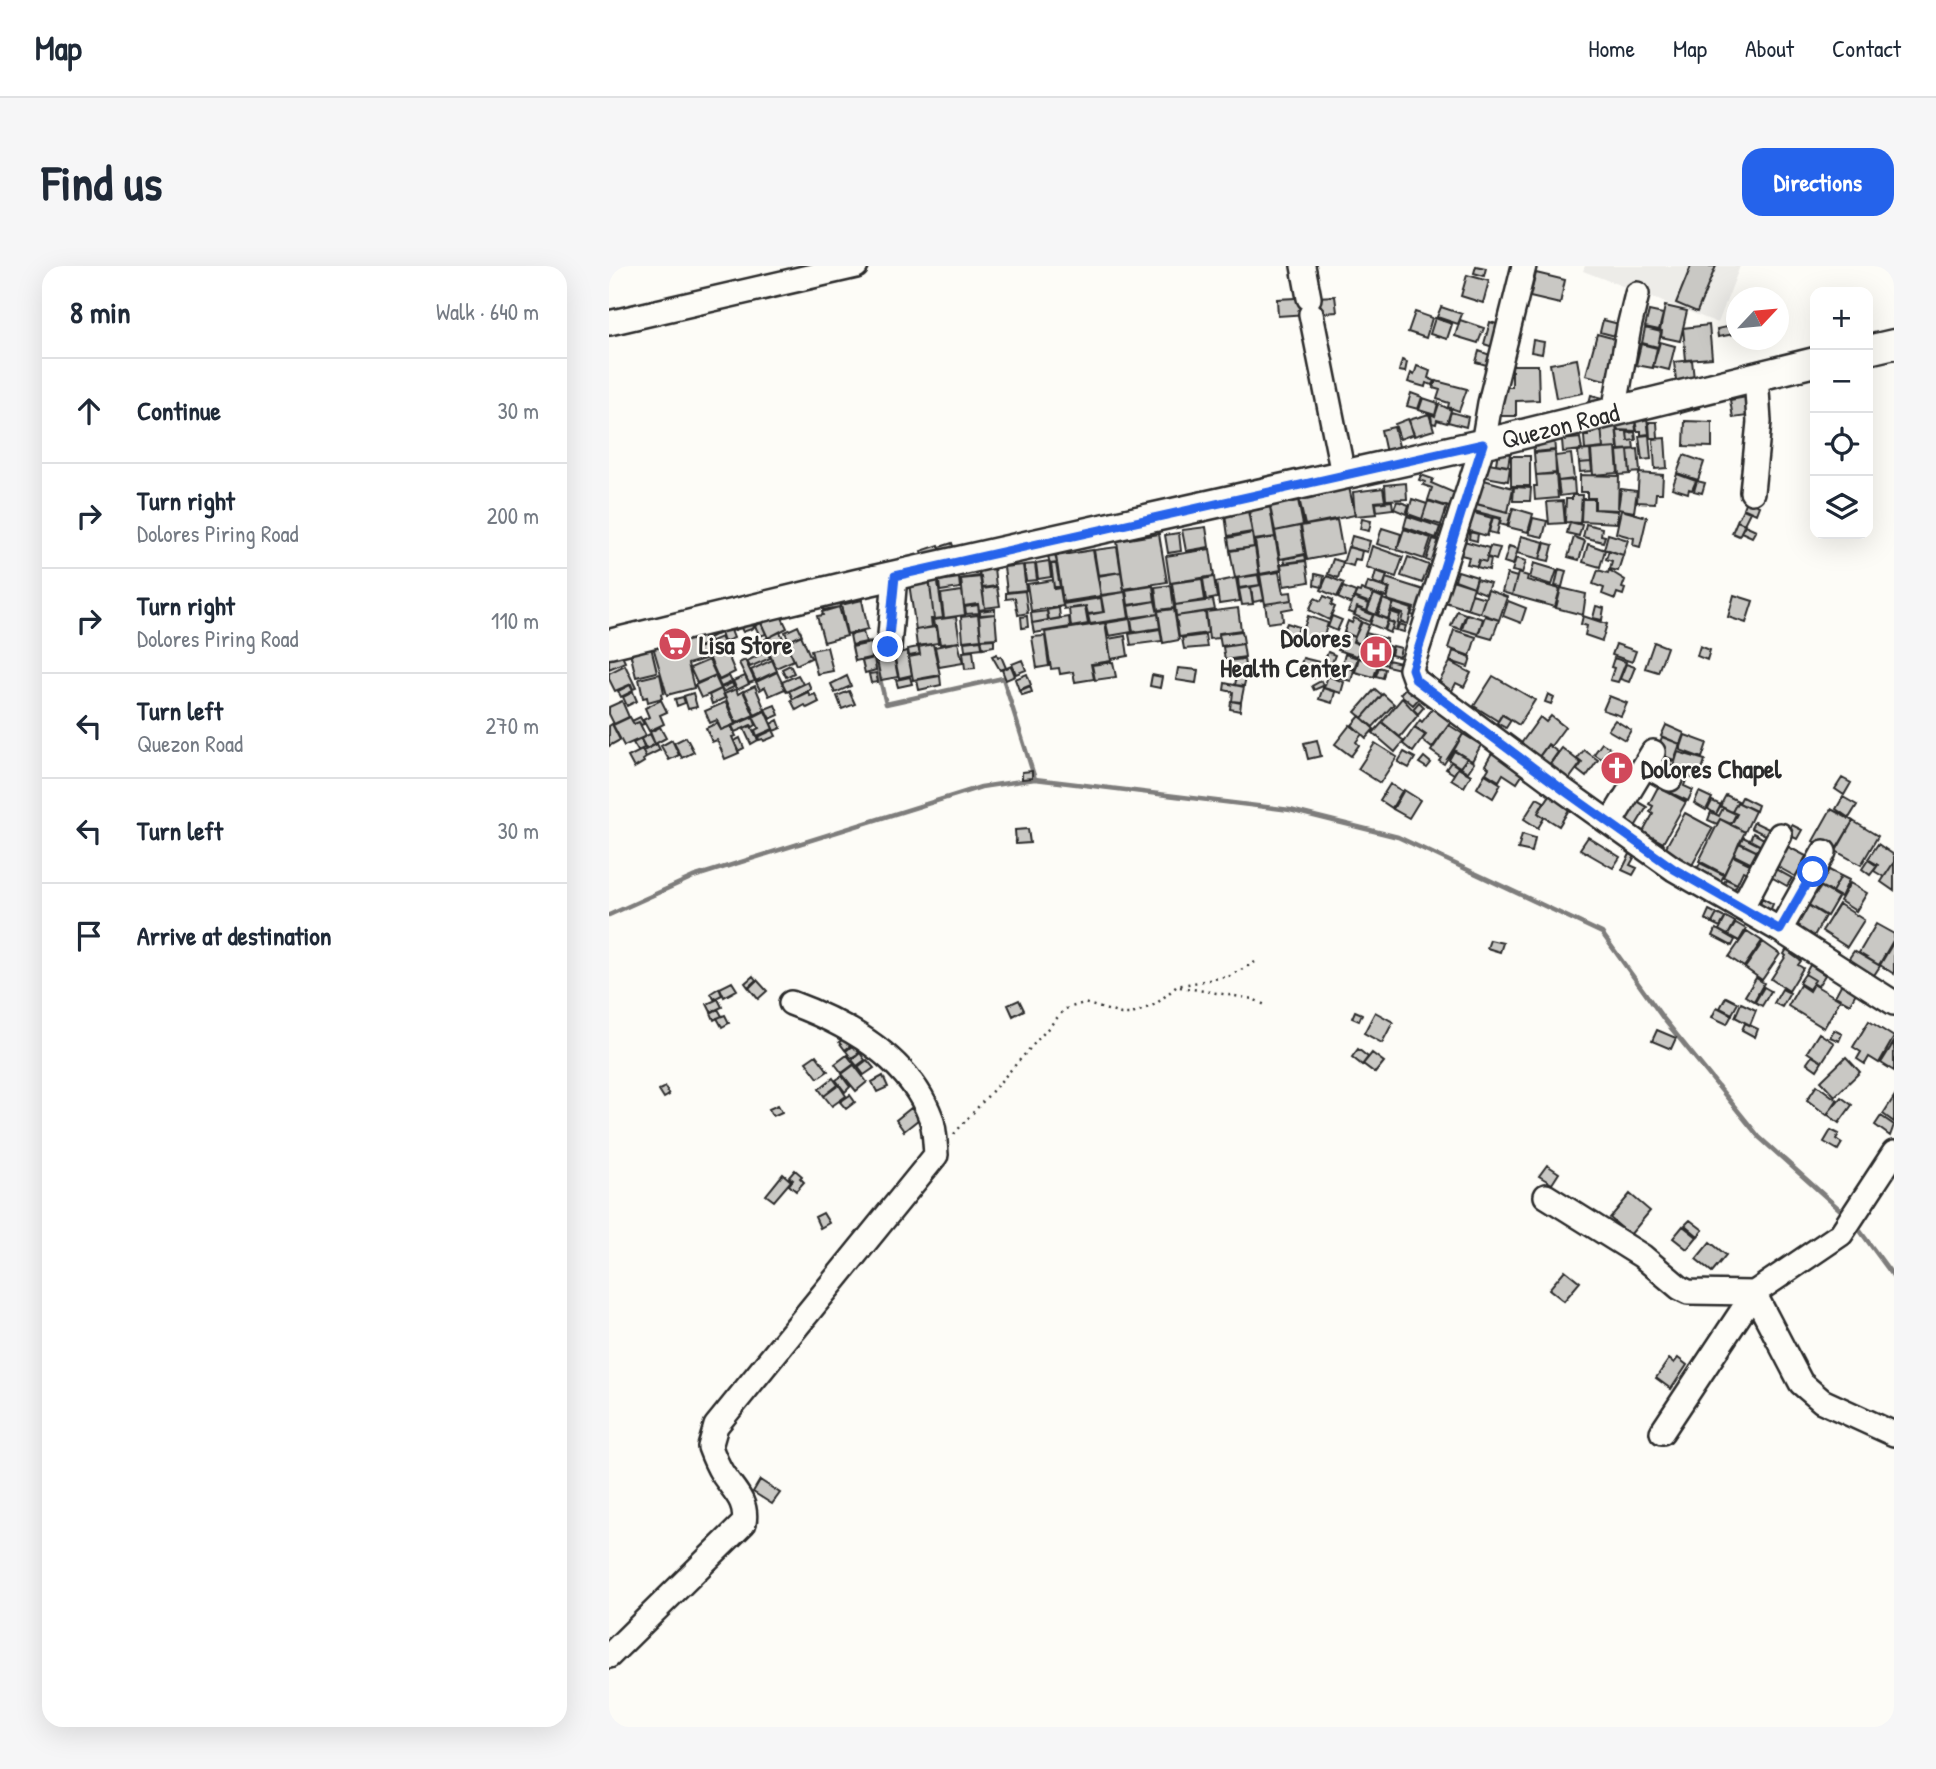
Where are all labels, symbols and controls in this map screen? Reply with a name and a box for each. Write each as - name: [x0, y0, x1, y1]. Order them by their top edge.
- text: Map: [35, 26, 82, 70]
- text: Home: [1588, 32, 1635, 64]
- text: Map: [1673, 32, 1707, 64]
- text: About: [1745, 32, 1794, 64]
- text: Contact: [1832, 32, 1901, 64]
- button: Directions: [1742, 148, 1894, 216]
- text: Find us: [42, 149, 162, 215]
- north arrow: [1726, 287, 1789, 350]
- map controls: [1810, 287, 1873, 539]
- button: +: [1810, 287, 1873, 350]
- text: 8 min: [70, 292, 131, 332]
- text: Walk · 640 m: [436, 296, 539, 327]
- button: −: [1810, 350, 1873, 413]
- icon: ahead: [70, 392, 108, 430]
- text: Continue: [137, 393, 221, 428]
- street label: Quezon Road: [1498, 394, 1622, 456]
- text: 30 m: [497, 395, 539, 426]
- button: locate: [1810, 413, 1873, 476]
- button: layers: [1810, 476, 1873, 539]
- text: Turn right: [137, 483, 235, 518]
- icon: right: [70, 497, 108, 535]
- text: 200 m: [487, 500, 539, 531]
- text: Dolores Piring Road: [137, 518, 299, 549]
- text: Turn right: [137, 588, 235, 623]
- icon: right: [70, 602, 108, 640]
- text: 110 m: [491, 605, 539, 636]
- place label: Dolores Health Center: [1220, 620, 1352, 685]
- text: Dolores Piring Road: [137, 623, 299, 654]
- supermarket icon: Lisa Store: [656, 625, 694, 663]
- place label: Lisa Store: [699, 627, 793, 662]
- route end: [872, 631, 903, 662]
- hospital icon: Dolores Health Center: [1357, 633, 1395, 671]
- text: Turn left: [137, 693, 223, 728]
- icon: left: [70, 707, 108, 745]
- text: 270 m: [486, 710, 539, 741]
- text: Quezon Road: [137, 728, 243, 759]
- church icon: Dolores Chapel: [1598, 749, 1636, 787]
- place label: Dolores Chapel: [1641, 751, 1782, 787]
- icon: left: [70, 812, 108, 850]
- text: Turn left: [137, 813, 223, 848]
- text: 30 m: [497, 815, 539, 846]
- route start: [1797, 856, 1828, 887]
- icon: arrive: [70, 917, 108, 955]
- text: Arrive at destination: [137, 918, 332, 953]

